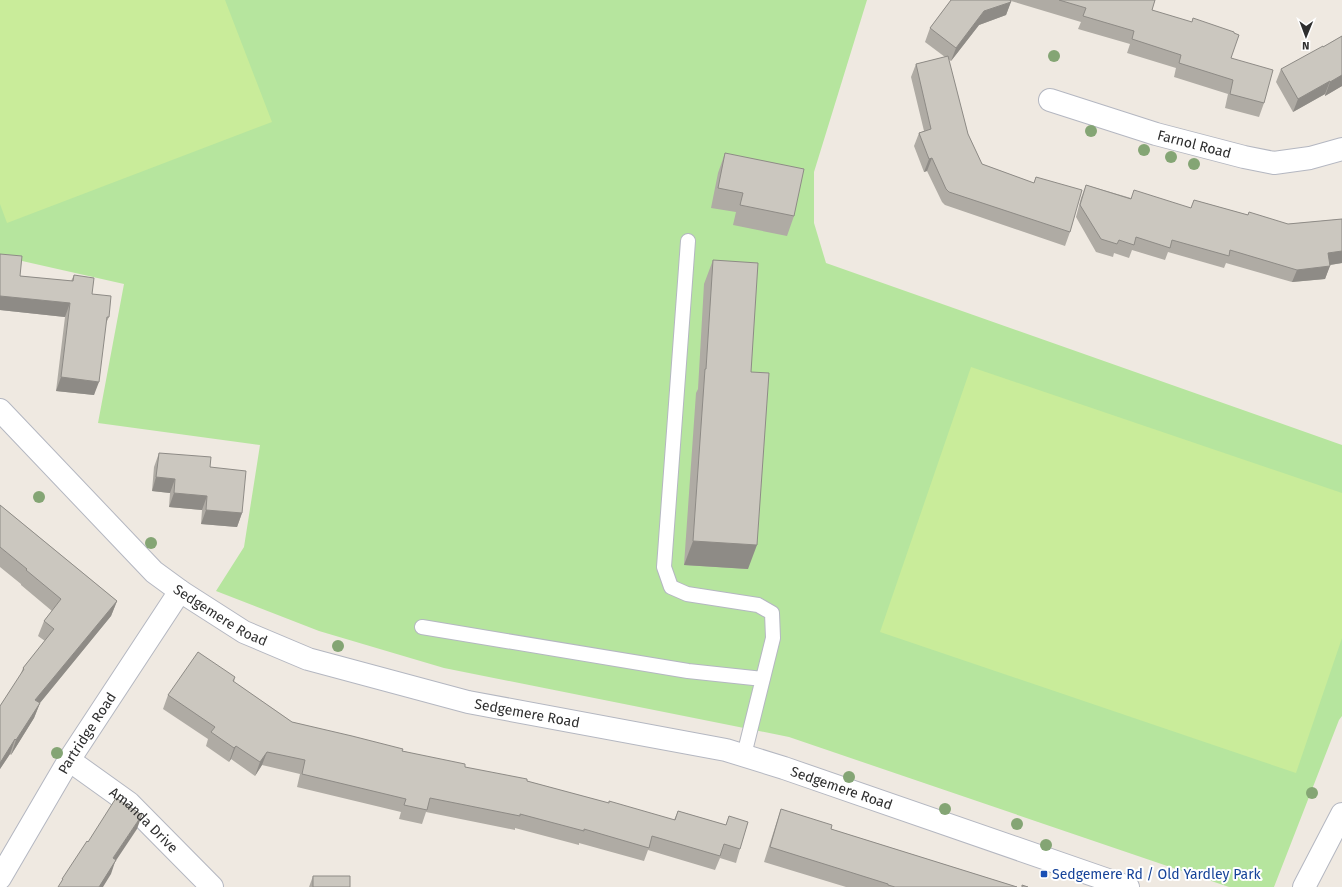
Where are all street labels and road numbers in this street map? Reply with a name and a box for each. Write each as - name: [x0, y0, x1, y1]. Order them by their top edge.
- street label: Farnol Road: [1156, 126, 1233, 162]
- street label: Sedgemere Road: [170, 581, 270, 649]
- street label: Partridge Road: [54, 689, 120, 777]
- street label: Sedgemere Road: [473, 695, 581, 731]
- street label: Sedgemere Road: [788, 762, 895, 813]
- street label: Amanda Drive: [106, 783, 182, 856]

